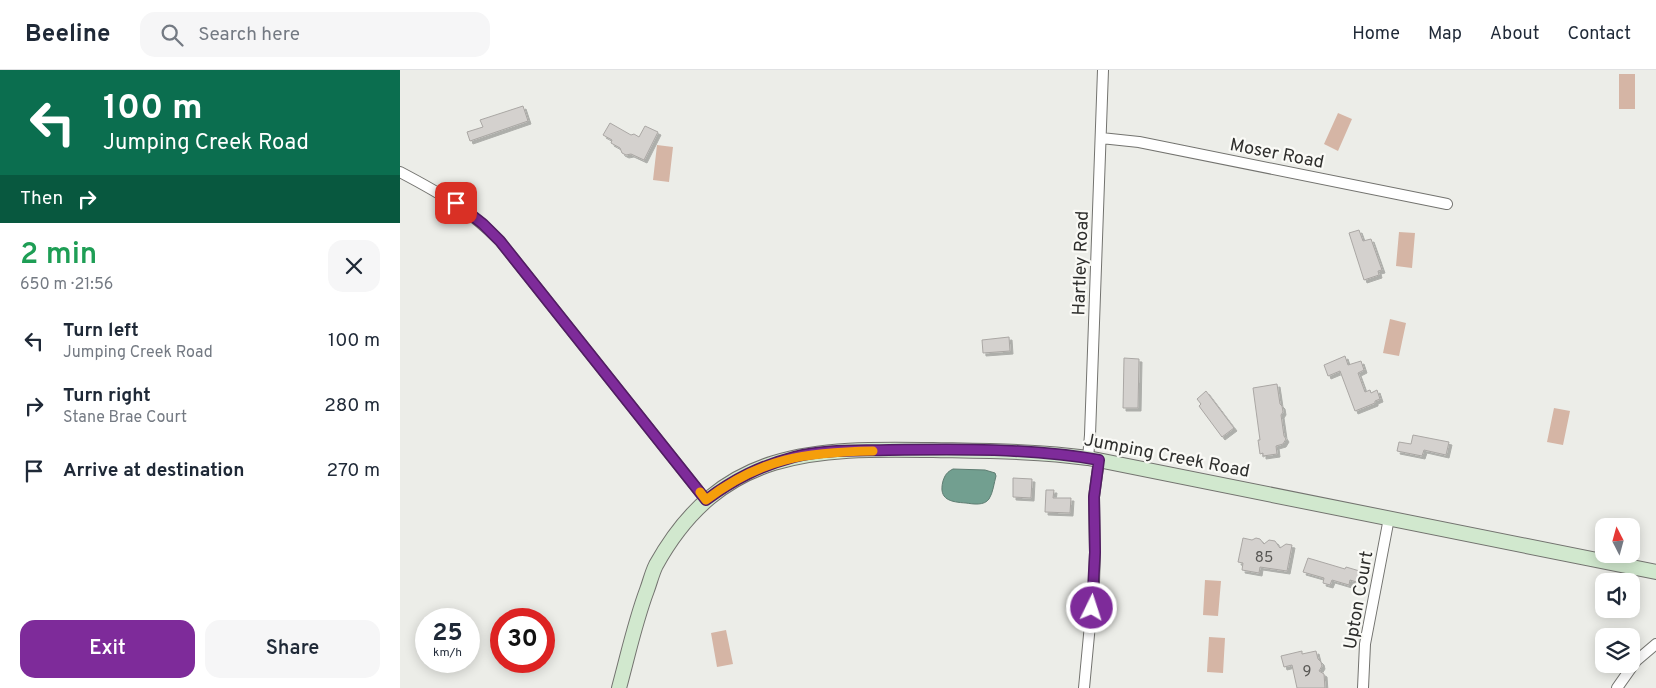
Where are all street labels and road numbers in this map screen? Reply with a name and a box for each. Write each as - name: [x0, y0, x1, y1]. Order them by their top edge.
- street label: Moser Road: [1228, 134, 1326, 175]
- street label: Hartley Road: [1068, 210, 1095, 316]
- street label: Jumping Creek Road: [1082, 429, 1252, 484]
- street label: Upton Court: [1340, 549, 1379, 651]

